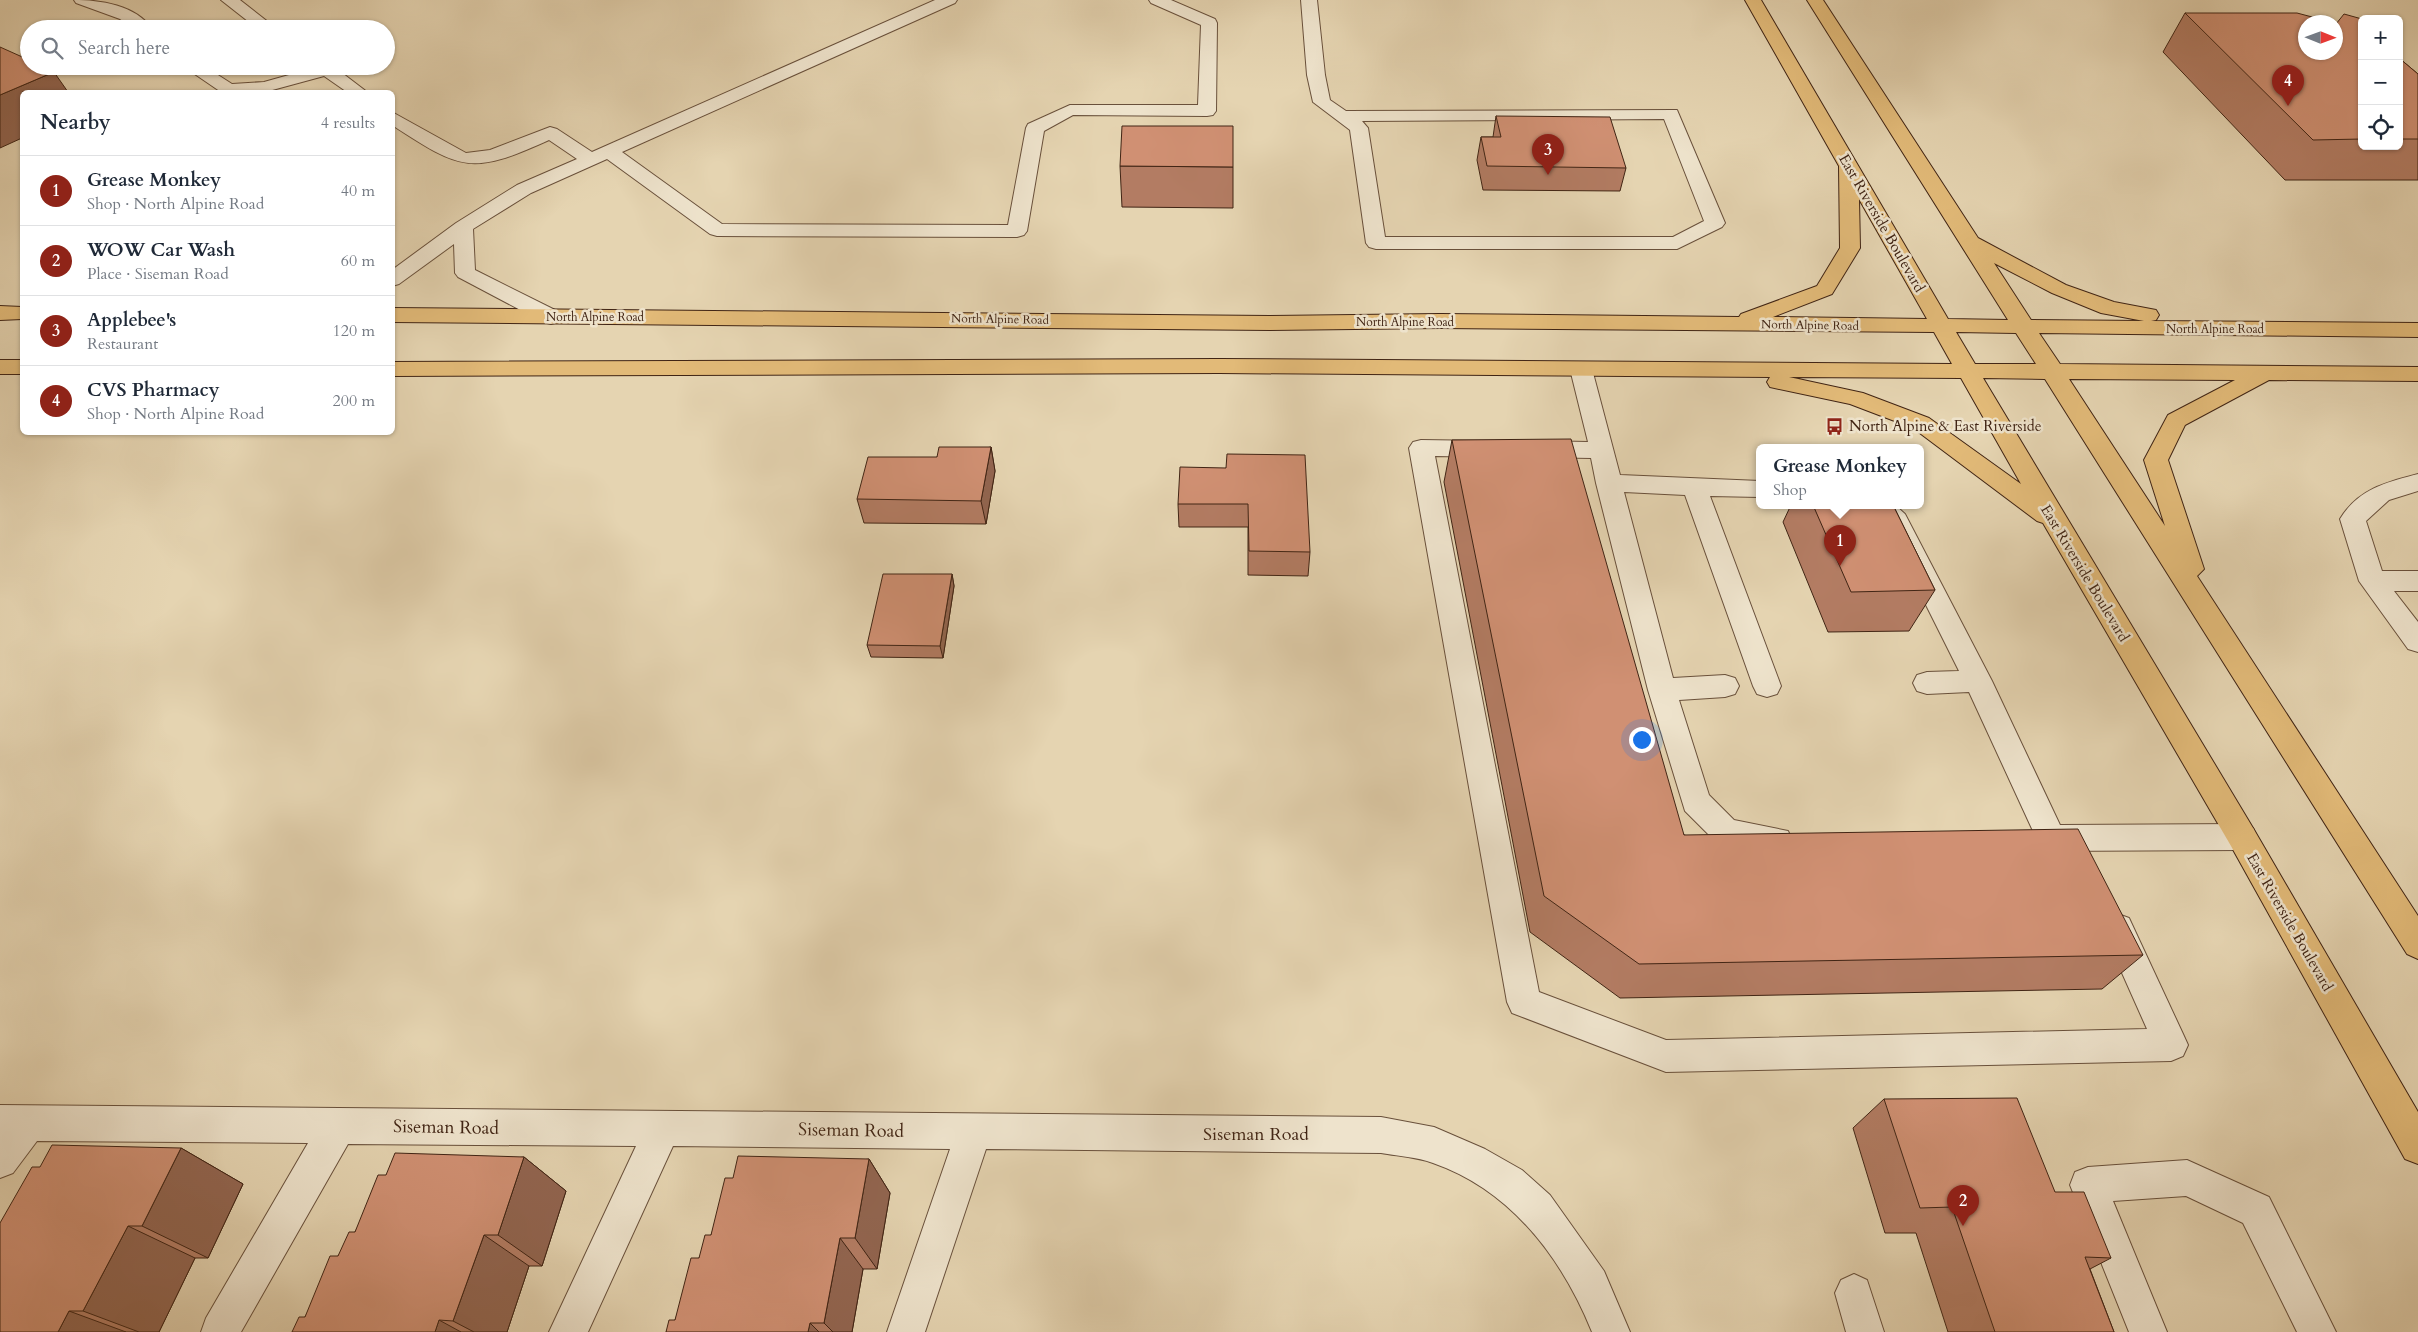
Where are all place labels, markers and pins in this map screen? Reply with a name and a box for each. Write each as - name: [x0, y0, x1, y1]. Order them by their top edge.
- pin: 4: [2272, 65, 2304, 106]
- pin: 3: [1532, 134, 1564, 175]
- bus stop icon: North Alpine & East Riverside: [1825, 416, 1845, 436]
- place label: North Alpine & East Riverside: [1849, 416, 2042, 436]
- pin: 1: [1824, 525, 1856, 566]
- pin: 2: [1947, 1185, 1979, 1226]

